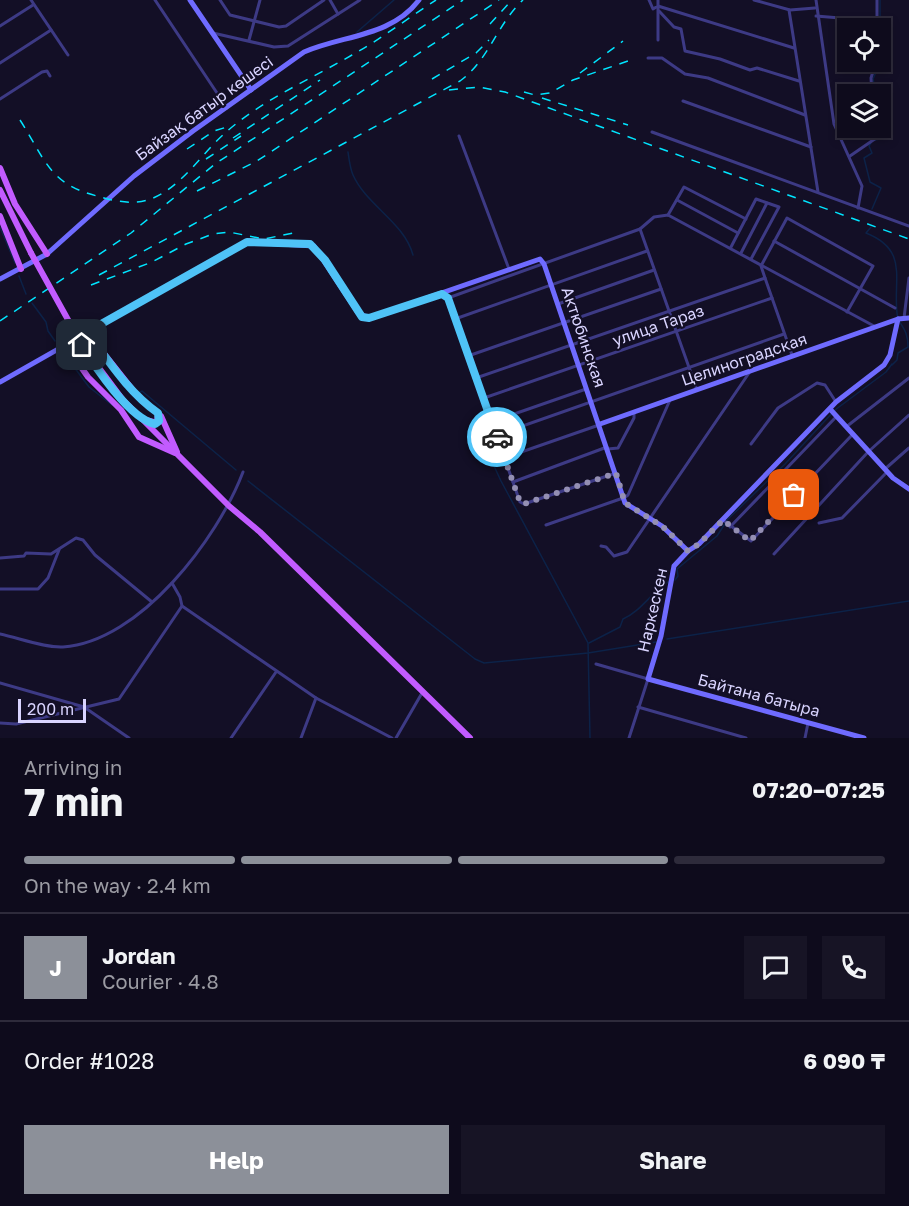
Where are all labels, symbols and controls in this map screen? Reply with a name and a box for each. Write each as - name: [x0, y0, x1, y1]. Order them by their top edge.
- map controls: [837, 18, 891, 138]
- button: locate: [837, 18, 891, 72]
- street label: Байзақ батыр көшесі: [131, 51, 277, 165]
- button: layers: [837, 84, 891, 138]
- street label: Актюбинская: [557, 284, 611, 390]
- street label: улица Тараз: [610, 300, 706, 350]
- pin: [56, 319, 107, 370]
- icon: home: [65, 328, 98, 361]
- street label: Целиноградская: [679, 328, 809, 390]
- courier: [467, 407, 527, 467]
- icon: car: [481, 421, 514, 454]
- pin: [768, 469, 819, 520]
- icon: bag: [777, 478, 810, 511]
- street label: Наркескен: [633, 566, 671, 654]
- street label: Байтана батыра: [696, 669, 822, 721]
- scale bar: [18, 696, 86, 724]
- text: 200 m: [27, 699, 74, 719]
- text: Arriving in: [24, 755, 122, 779]
- text: 07:20–07:25: [752, 776, 885, 803]
- text: 7 min: [24, 778, 123, 825]
- text: On the way · 2.4 km: [24, 873, 211, 897]
- button: chat: [744, 936, 807, 999]
- button: phone: [822, 936, 885, 999]
- text: Jordan: [102, 942, 176, 969]
- text: J: [49, 954, 62, 981]
- text: Courier · 4.8: [102, 969, 219, 993]
- text: Order #1028: [24, 1047, 154, 1074]
- text: 6 090 ₸: [803, 1047, 885, 1074]
- button: Help: [24, 1125, 449, 1194]
- button: Share: [461, 1125, 885, 1194]

